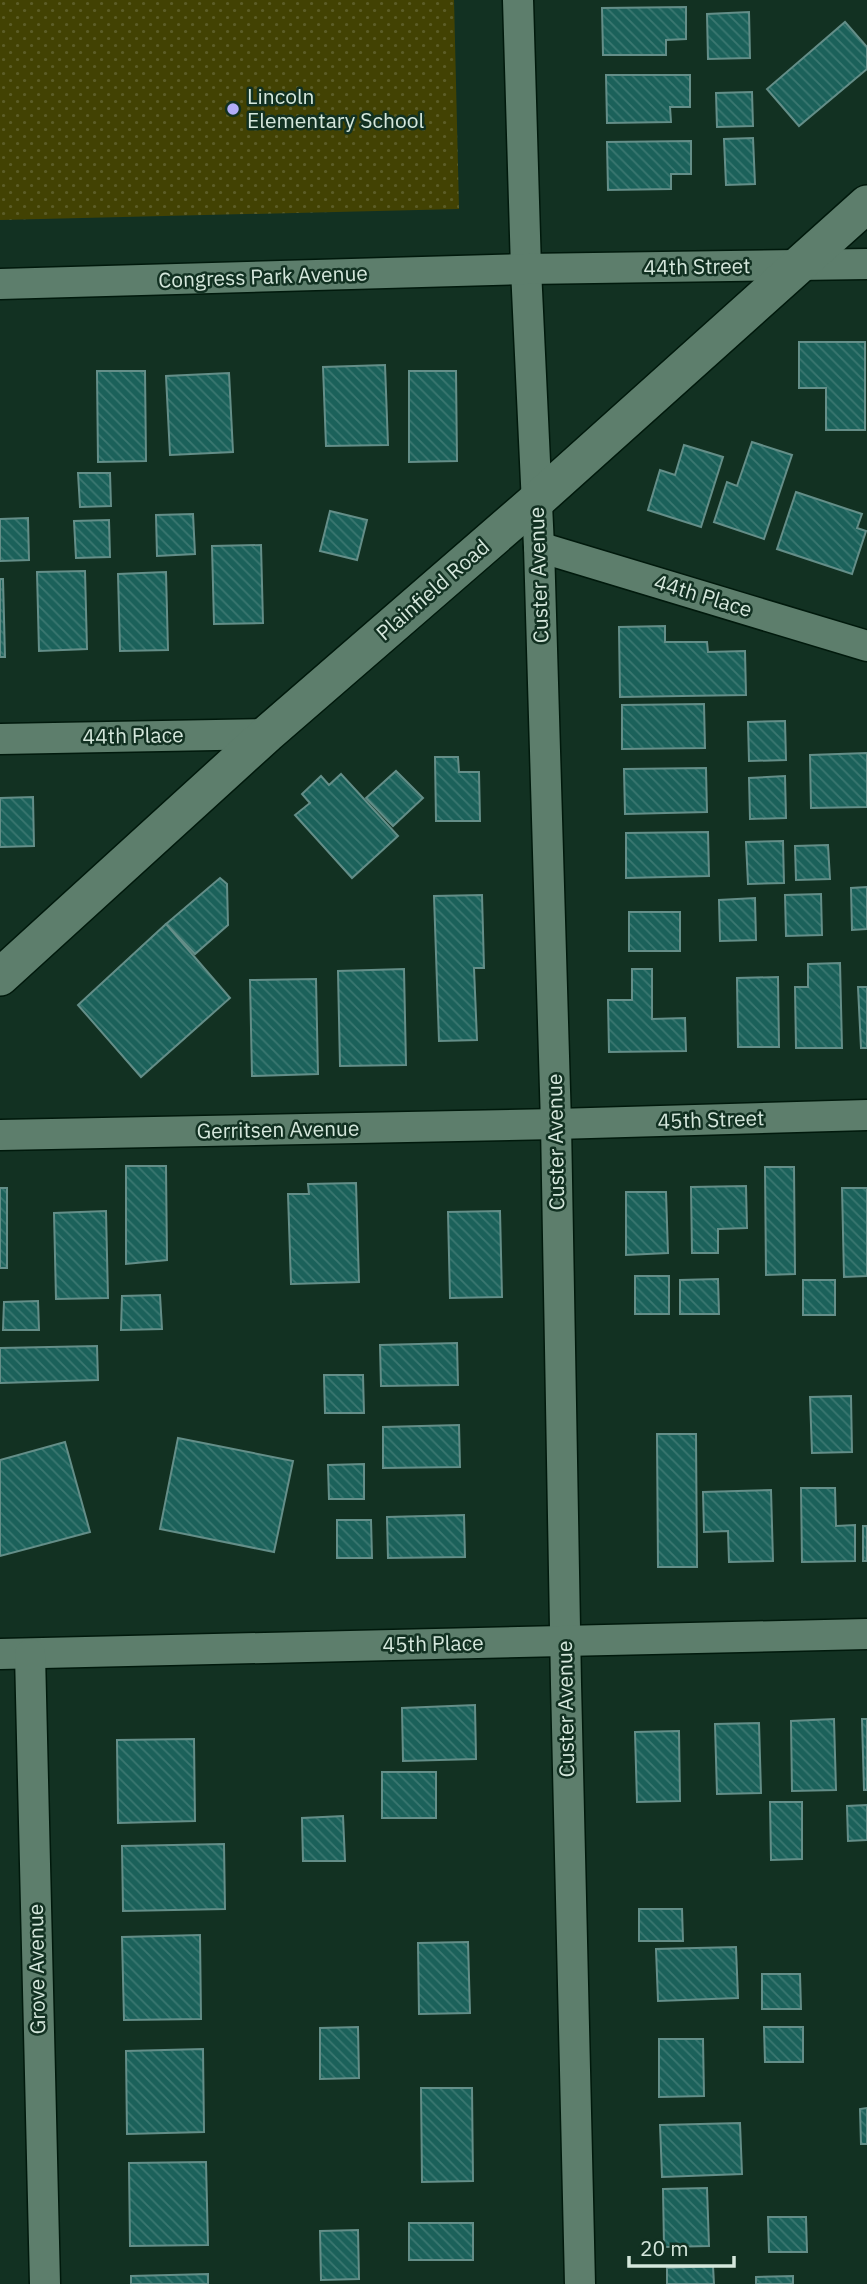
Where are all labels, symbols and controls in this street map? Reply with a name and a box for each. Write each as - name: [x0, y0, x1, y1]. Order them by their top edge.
- place label: Lincoln Elementary School: [247, 82, 424, 134]
- marker: Lincoln Elementary School: [225, 101, 241, 117]
- street label: 44th Street: [643, 251, 751, 281]
- street label: Congress Park Avenue: [158, 258, 368, 294]
- street label: Custer Avenue: [522, 506, 554, 644]
- street label: Plainfield Road: [370, 532, 495, 646]
- street label: 44th Place: [651, 567, 756, 623]
- street label: 44th Place: [82, 720, 184, 750]
- street label: Custer Avenue: [540, 1073, 570, 1211]
- street label: 45th Street: [657, 1103, 765, 1135]
- street label: Gerritsen Avenue: [196, 1114, 360, 1144]
- street label: 45th Place: [382, 1628, 484, 1658]
- street label: Custer Avenue: [550, 1640, 580, 1778]
- street label: Grove Avenue: [21, 1904, 51, 2035]
- scale bar: [629, 2224, 734, 2268]
- text: 20 m: [640, 2234, 689, 2262]

